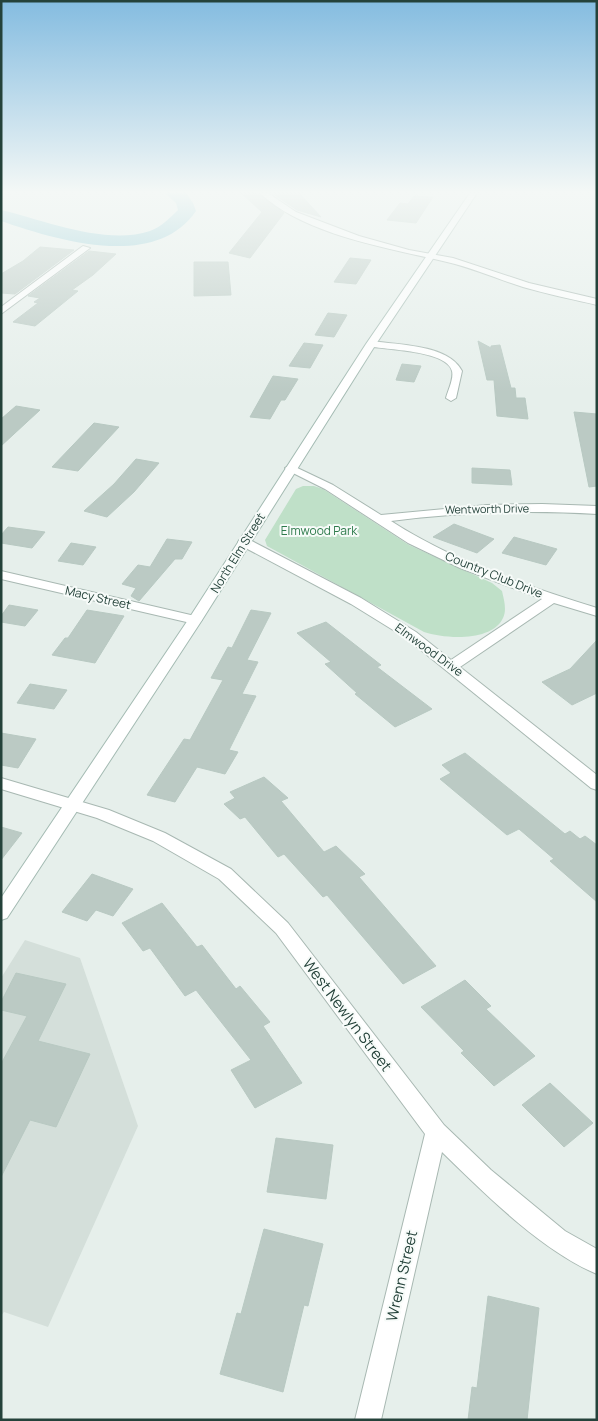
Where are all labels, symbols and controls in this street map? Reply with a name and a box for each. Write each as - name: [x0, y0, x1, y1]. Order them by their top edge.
- street label: Wentworth Drive: [445, 500, 530, 517]
- street label: North Elm Street: [206, 509, 269, 596]
- park label: Elmwood Park: [281, 522, 358, 539]
- street label: Country Club Drive: [443, 547, 545, 602]
- street label: Macy Street: [63, 582, 133, 613]
- street label: Elmwood Drive: [392, 619, 467, 680]
- street label: West Newlyn Street: [298, 954, 397, 1075]
- street label: Wrenn Street: [381, 1228, 422, 1323]

